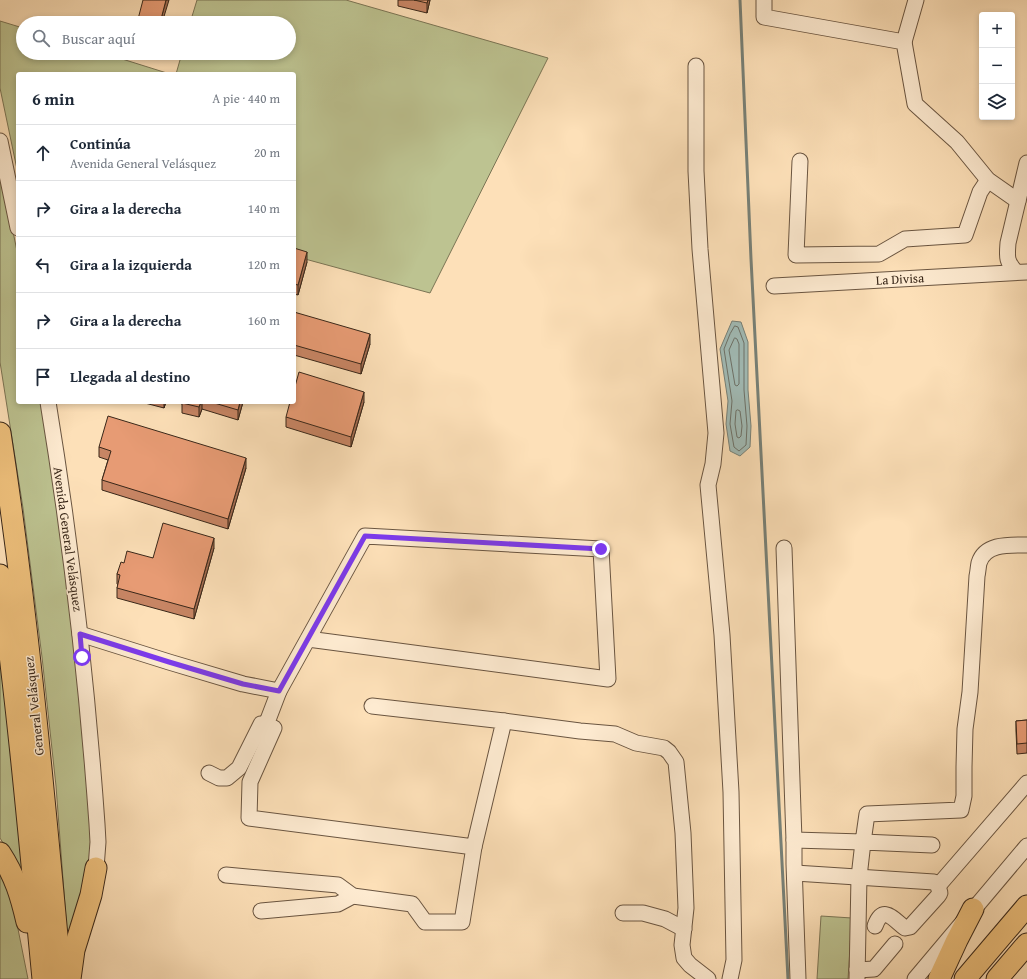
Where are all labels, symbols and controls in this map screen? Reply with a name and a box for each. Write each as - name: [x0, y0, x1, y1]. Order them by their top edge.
- map controls: [979, 12, 1015, 120]
- button: +: [979, 12, 1015, 48]
- search box: [16, 16, 296, 60]
- icon: search: [30, 27, 52, 49]
- text: Buscar aquí: [62, 28, 135, 49]
- button: −: [979, 48, 1015, 84]
- button: layers: [979, 84, 1015, 120]
- text: 6 min: [32, 86, 74, 111]
- text: A pie · 440 m: [212, 89, 280, 108]
- text: Continúa: [70, 133, 131, 154]
- icon: ahead: [32, 142, 54, 164]
- text: 20 m: [254, 143, 280, 162]
- text: Avenida General Velásquez: [70, 154, 216, 173]
- icon: right: [32, 198, 54, 220]
- text: Gira a la derecha: [70, 198, 181, 219]
- text: 140 m: [248, 199, 280, 218]
- icon: left: [32, 254, 54, 276]
- text: Gira a la izquierda: [70, 254, 192, 275]
- text: 120 m: [248, 255, 280, 274]
- street label: La Divisa: [875, 268, 925, 290]
- icon: right: [32, 310, 54, 332]
- text: Gira a la derecha: [70, 310, 181, 331]
- text: 160 m: [248, 311, 280, 330]
- icon: arrive: [32, 366, 54, 388]
- text: Llegada al destino: [70, 366, 190, 387]
- street label: Avenida General Velásquez: [48, 465, 88, 613]
- route end: [592, 540, 610, 558]
- route start: [73, 648, 91, 666]
- street label: General Velásquez: [19, 655, 49, 756]

